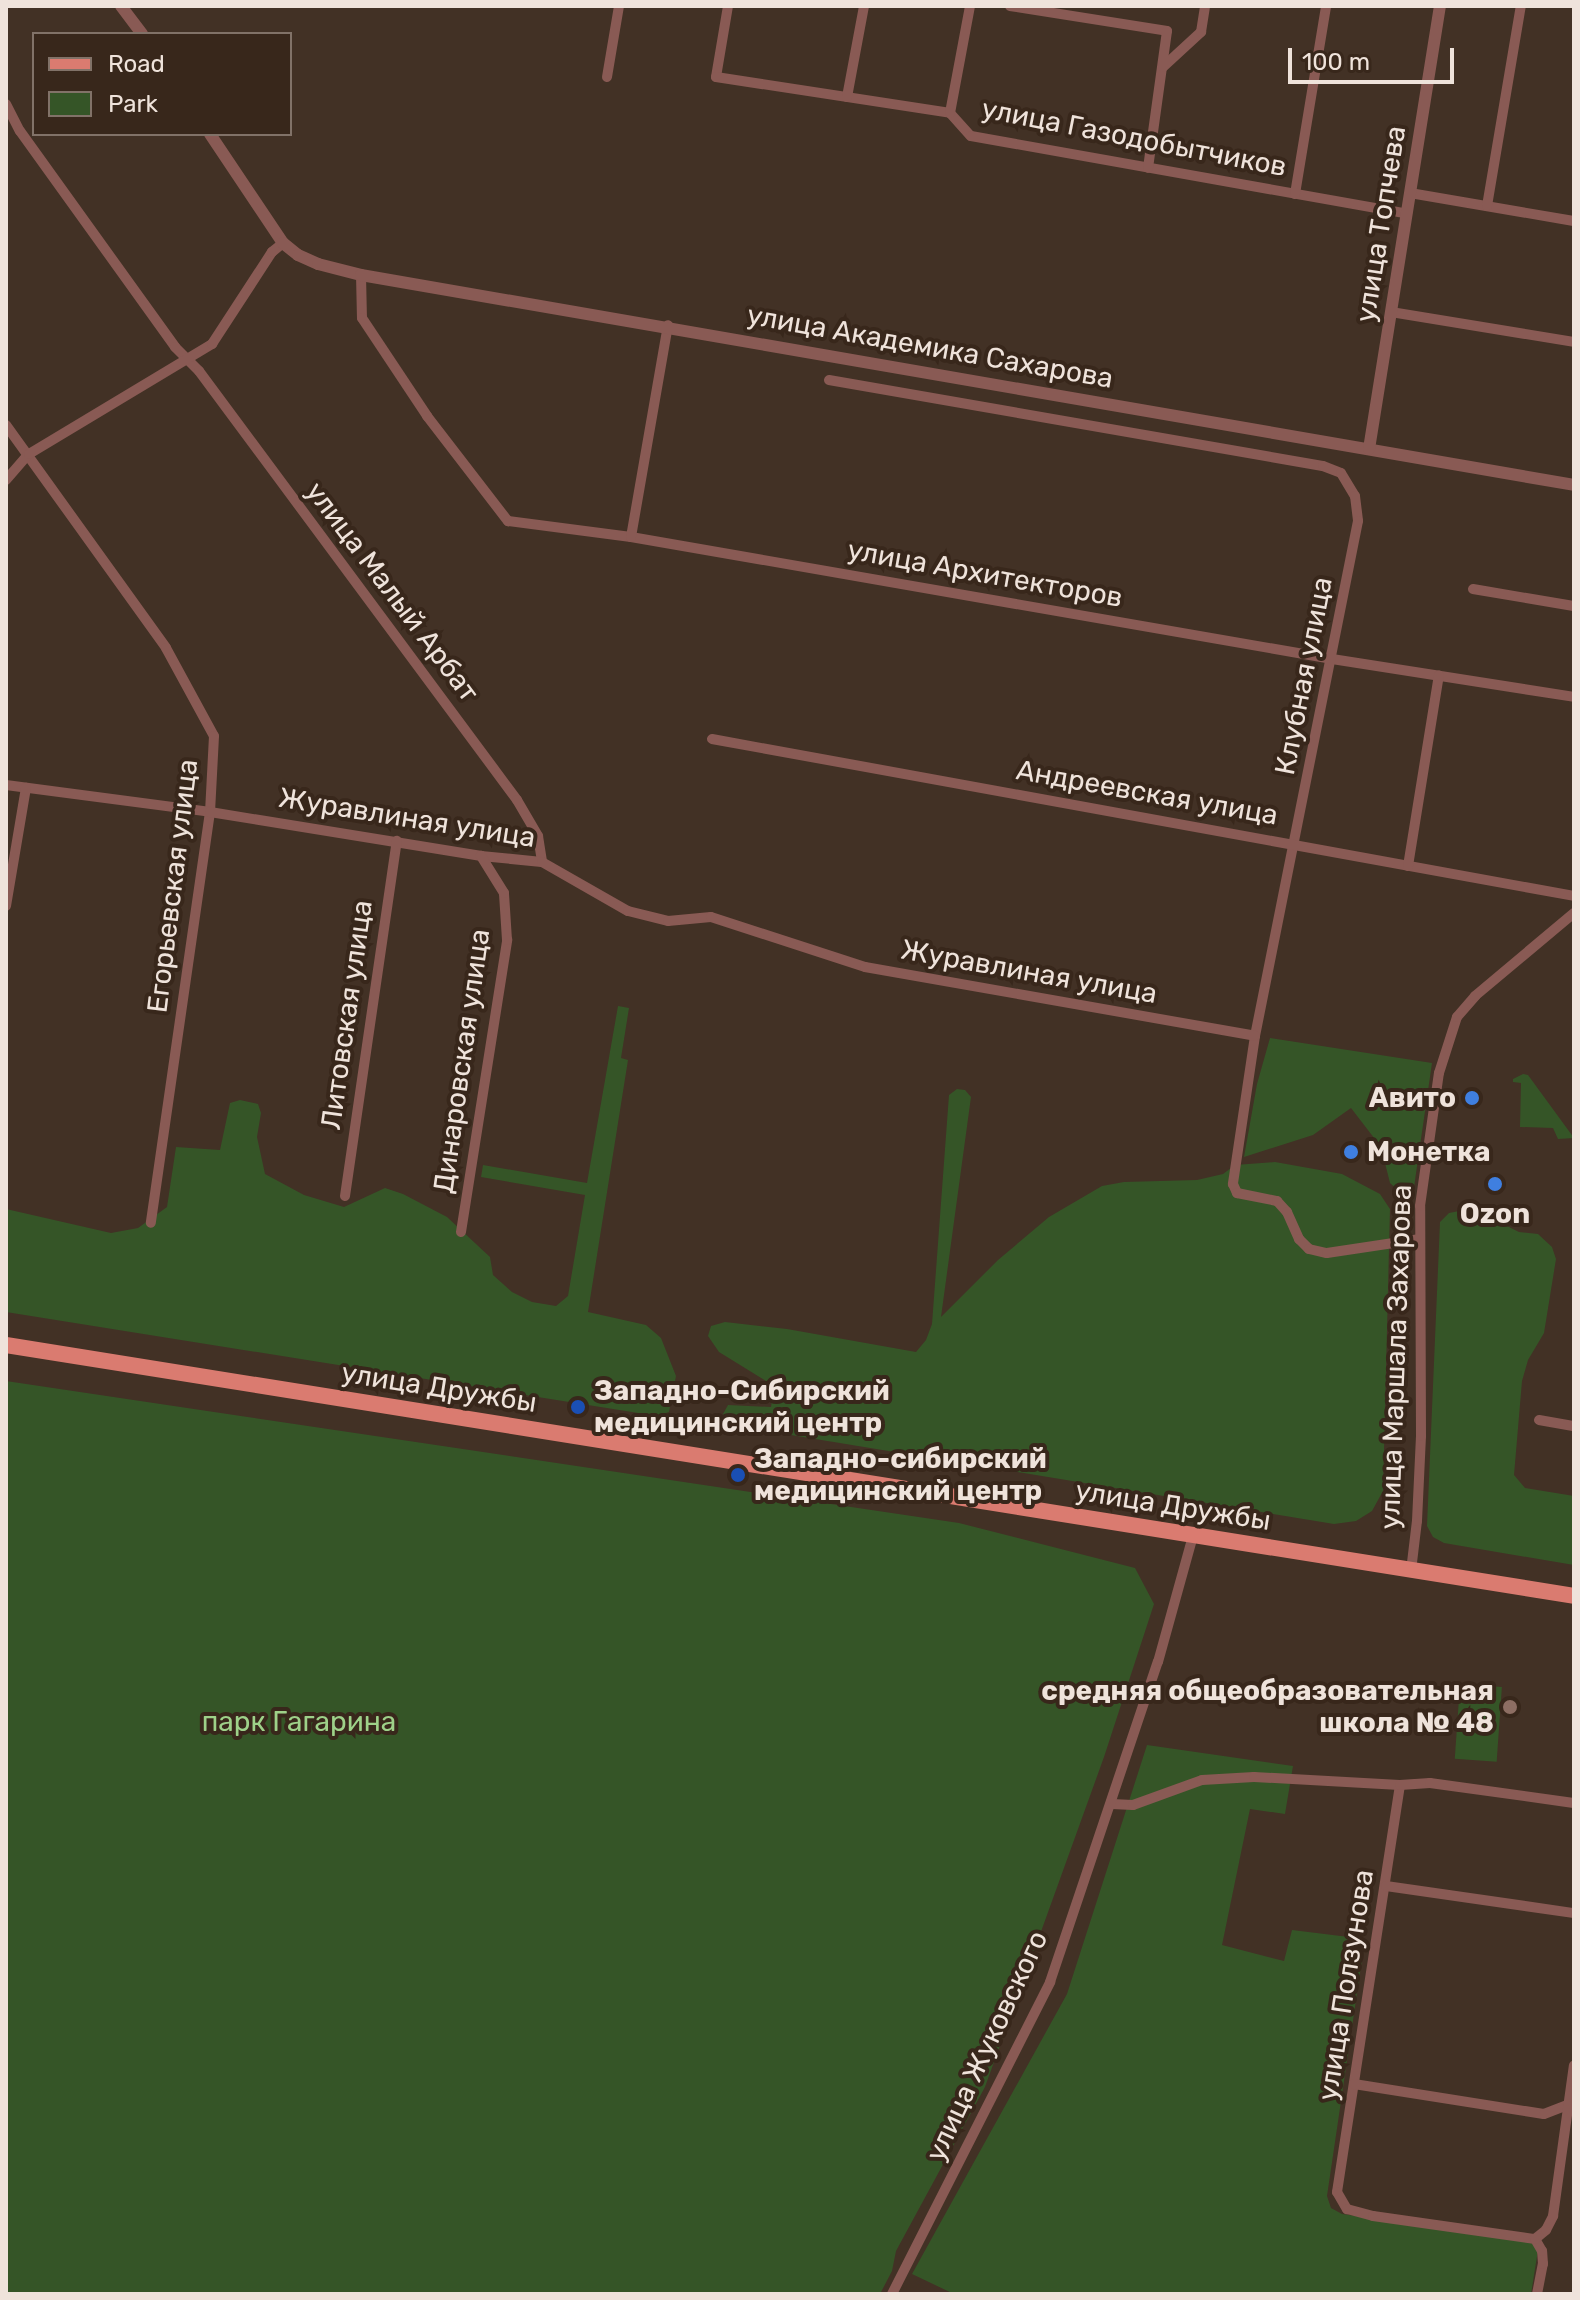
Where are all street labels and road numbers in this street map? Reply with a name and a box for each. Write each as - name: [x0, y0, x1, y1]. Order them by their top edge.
- street label: улица Газодобытчиков: [979, 92, 1289, 184]
- street label: улица Топчева: [1349, 123, 1413, 325]
- street label: улица Академика Сахарова: [744, 298, 1116, 396]
- street label: улица Малый Арбат: [298, 475, 486, 709]
- street label: улица Архитекторов: [845, 533, 1125, 615]
- street label: Клубная улица: [1268, 574, 1340, 778]
- street label: Андреевская улица: [1014, 753, 1280, 833]
- street label: Егорьевская улица: [141, 757, 205, 1015]
- street label: Журавлиная улица: [276, 781, 538, 855]
- street label: Литовская улица: [314, 898, 380, 1132]
- street label: Динаровская улица: [427, 927, 497, 1195]
- street label: Журавлиная улица: [898, 933, 1160, 1011]
- street label: улица Маршала Захарова: [1373, 1184, 1419, 1530]
- street label: улица Дружбы: [339, 1356, 539, 1420]
- street label: улица Дружбы: [1073, 1474, 1273, 1538]
- street label: улица Ползунова: [1311, 1867, 1381, 2103]
- street label: улица Жуковского: [919, 1925, 1055, 2167]

